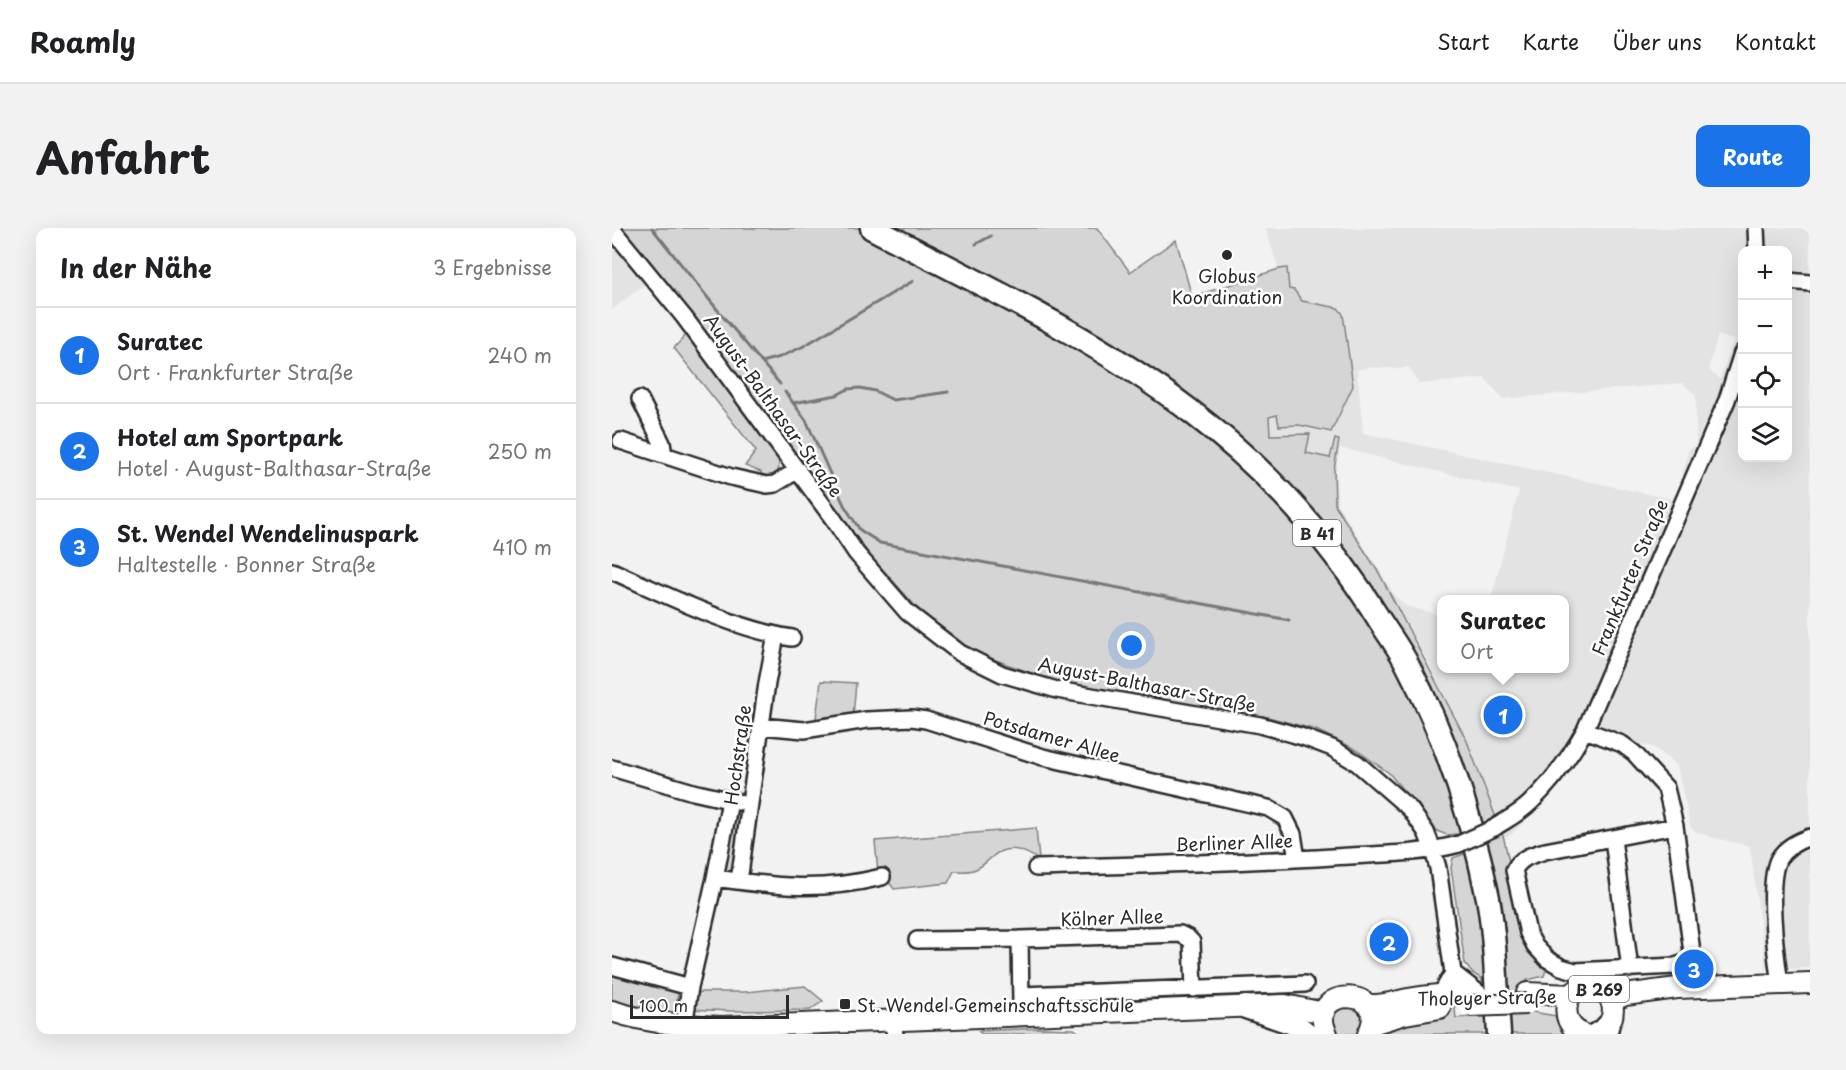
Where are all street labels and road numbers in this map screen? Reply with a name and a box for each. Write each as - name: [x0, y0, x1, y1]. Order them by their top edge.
- street label: August-Balthasar-Straße: [698, 308, 850, 502]
- street label: Frankfurter Straße: [1584, 495, 1674, 659]
- road number: B 41: [1293, 520, 1341, 546]
- street label: August-Balthasar-Straße: [1036, 650, 1258, 718]
- street label: Hochstraße: [717, 703, 757, 807]
- street label: Potsdamer Allee: [980, 704, 1124, 768]
- street label: Berliner Allee: [1175, 826, 1293, 858]
- street label: Kölner Allee: [1060, 902, 1164, 932]
- road number: B 269: [1569, 976, 1629, 1002]
- street label: Tholeyer Straße: [1417, 982, 1557, 1012]

